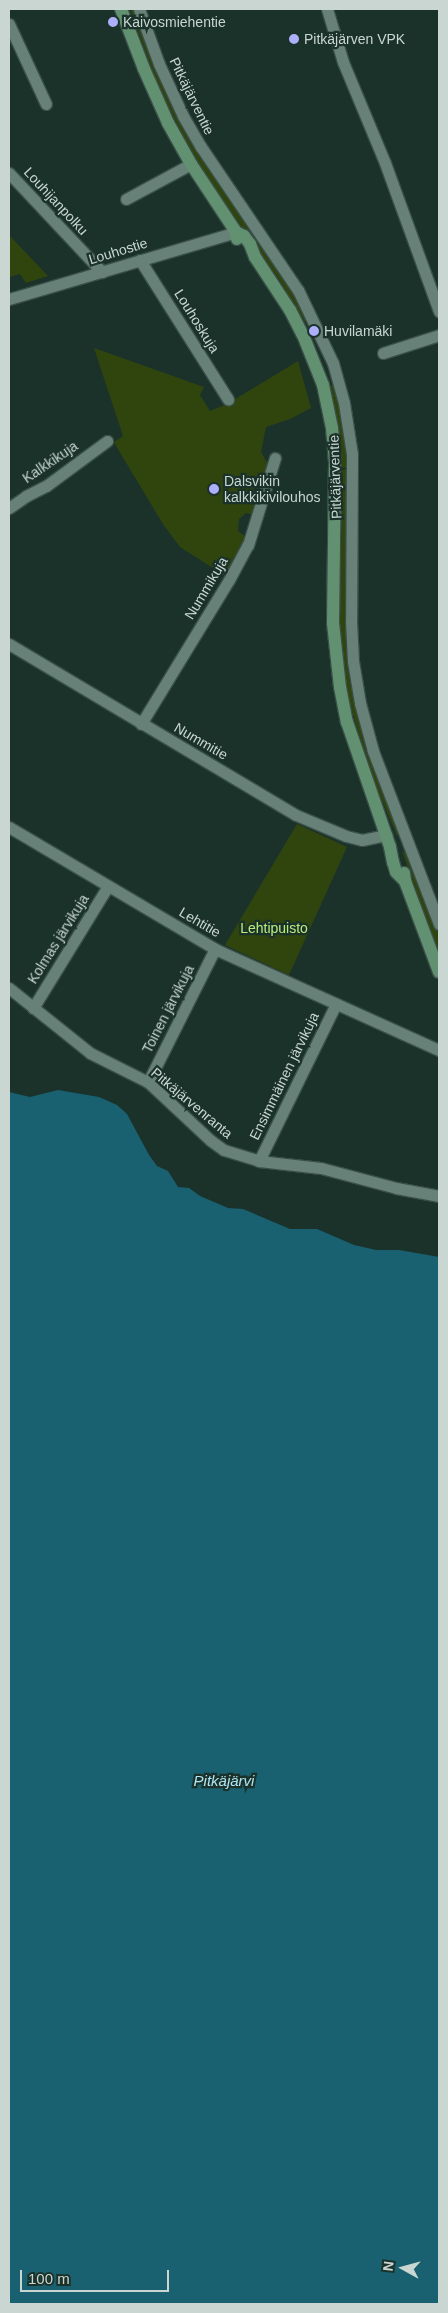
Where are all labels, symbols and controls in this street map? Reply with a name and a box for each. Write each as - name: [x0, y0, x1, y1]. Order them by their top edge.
- place label: Kaivosmiehentie: [123, 14, 226, 30]
- marker: Kaivosmiehentie: [107, 16, 119, 28]
- place label: Pitkäjärven VPK: [304, 31, 405, 47]
- marker: Pitkäjärven VPK: [288, 33, 300, 45]
- street label: Pitkäjärventie: [166, 55, 218, 137]
- street label: Louhijanpolku: [20, 164, 92, 238]
- street label: Louhostie: [87, 234, 149, 268]
- street label: Louhoskuja: [171, 286, 223, 356]
- place label: Huvilamäki: [324, 323, 392, 339]
- marker: Huvilamäki: [308, 325, 320, 337]
- street label: Pitkäjärventie: [325, 435, 345, 519]
- street label: Kalkkikuja: [19, 437, 81, 487]
- place label: Dalsvikin kalkkikivilouhos: [224, 473, 320, 506]
- marker: Dalsvikin kalkkikivilouhos: [208, 483, 220, 495]
- street label: Nummikuja: [181, 554, 231, 622]
- street label: Nummitie: [171, 719, 231, 763]
- street label: Kolmas järvikuja: [24, 891, 92, 987]
- street label: Lehtitie: [176, 903, 224, 941]
- park label: Lehtipuisto: [240, 920, 308, 936]
- street label: Toinen järvikuja: [139, 962, 197, 1056]
- street label: Ensimmäinen järvikuja: [246, 1009, 322, 1143]
- street label: Pitkäjärvenranta: [148, 1064, 236, 1142]
- water label: Pitkäjärvi: [194, 1772, 254, 1790]
- north arrow: [378, 2243, 428, 2293]
- scale bar: [22, 2260, 171, 2292]
- text: N: [380, 2260, 397, 2272]
- text: 100 m: [28, 2270, 70, 2287]

